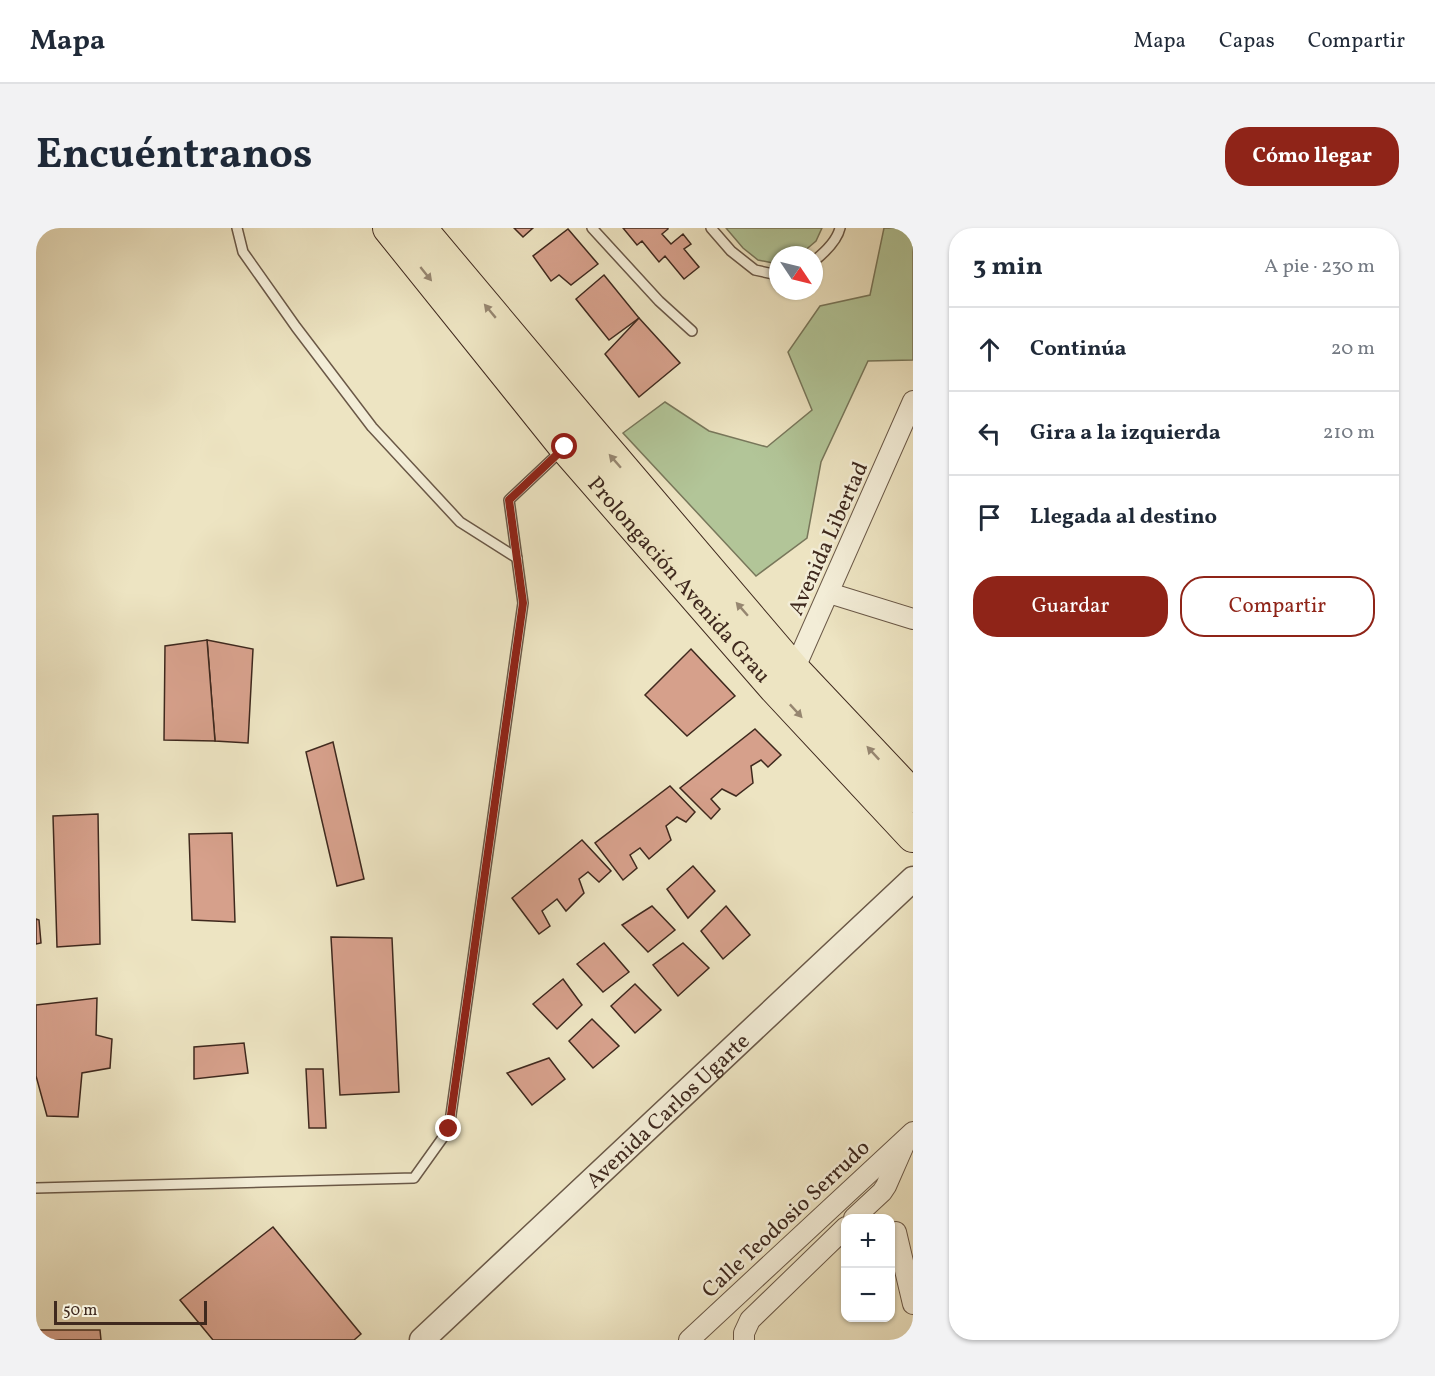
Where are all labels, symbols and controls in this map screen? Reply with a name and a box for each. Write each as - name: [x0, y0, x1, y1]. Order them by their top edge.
- text: Mapa: [30, 22, 105, 61]
- text: Mapa: [1134, 27, 1186, 56]
- text: Capas: [1219, 27, 1275, 56]
- text: Compartir: [1308, 27, 1405, 56]
- text: Encuéntranos: [36, 127, 312, 186]
- button: Cómo llegar: [1225, 127, 1399, 186]
- north arrow: [769, 246, 823, 300]
- text: 3 min: [973, 249, 1043, 285]
- text: A pie · 230 m: [1264, 253, 1375, 281]
- one-way arrow: [419, 266, 431, 281]
- one-way arrow: [484, 304, 497, 319]
- icon: ahead: [973, 333, 1006, 366]
- text: Continúa: [1030, 334, 1127, 365]
- text: 20 m: [1331, 335, 1375, 363]
- icon: left: [973, 417, 1006, 450]
- text: Gira a la izquierda: [1030, 418, 1221, 449]
- text: 210 m: [1323, 419, 1375, 447]
- route start: [551, 433, 577, 459]
- one-way arrow: [609, 454, 622, 469]
- street label: Avenida Libertad: [782, 457, 877, 621]
- street label: Prolongación Avenida Grau: [579, 470, 777, 691]
- icon: arrive: [973, 501, 1006, 534]
- text: Llegada al destino: [1030, 502, 1217, 533]
- button: Guardar: [973, 576, 1168, 637]
- button: Compartir: [1180, 576, 1375, 637]
- one-way arrow: [736, 602, 749, 617]
- one-way arrow: [789, 703, 803, 718]
- one-way arrow: [866, 746, 880, 761]
- street label: Avenida Carlos Ugarte: [580, 1027, 757, 1197]
- route end: [435, 1115, 461, 1141]
- street label: Calle Teodosio Serrudo: [696, 1134, 878, 1306]
- map controls: [841, 1214, 895, 1322]
- button: +: [841, 1214, 895, 1268]
- button: −: [841, 1268, 895, 1322]
- scale bar: [54, 1298, 207, 1326]
- text: 50 m: [63, 1300, 97, 1322]

